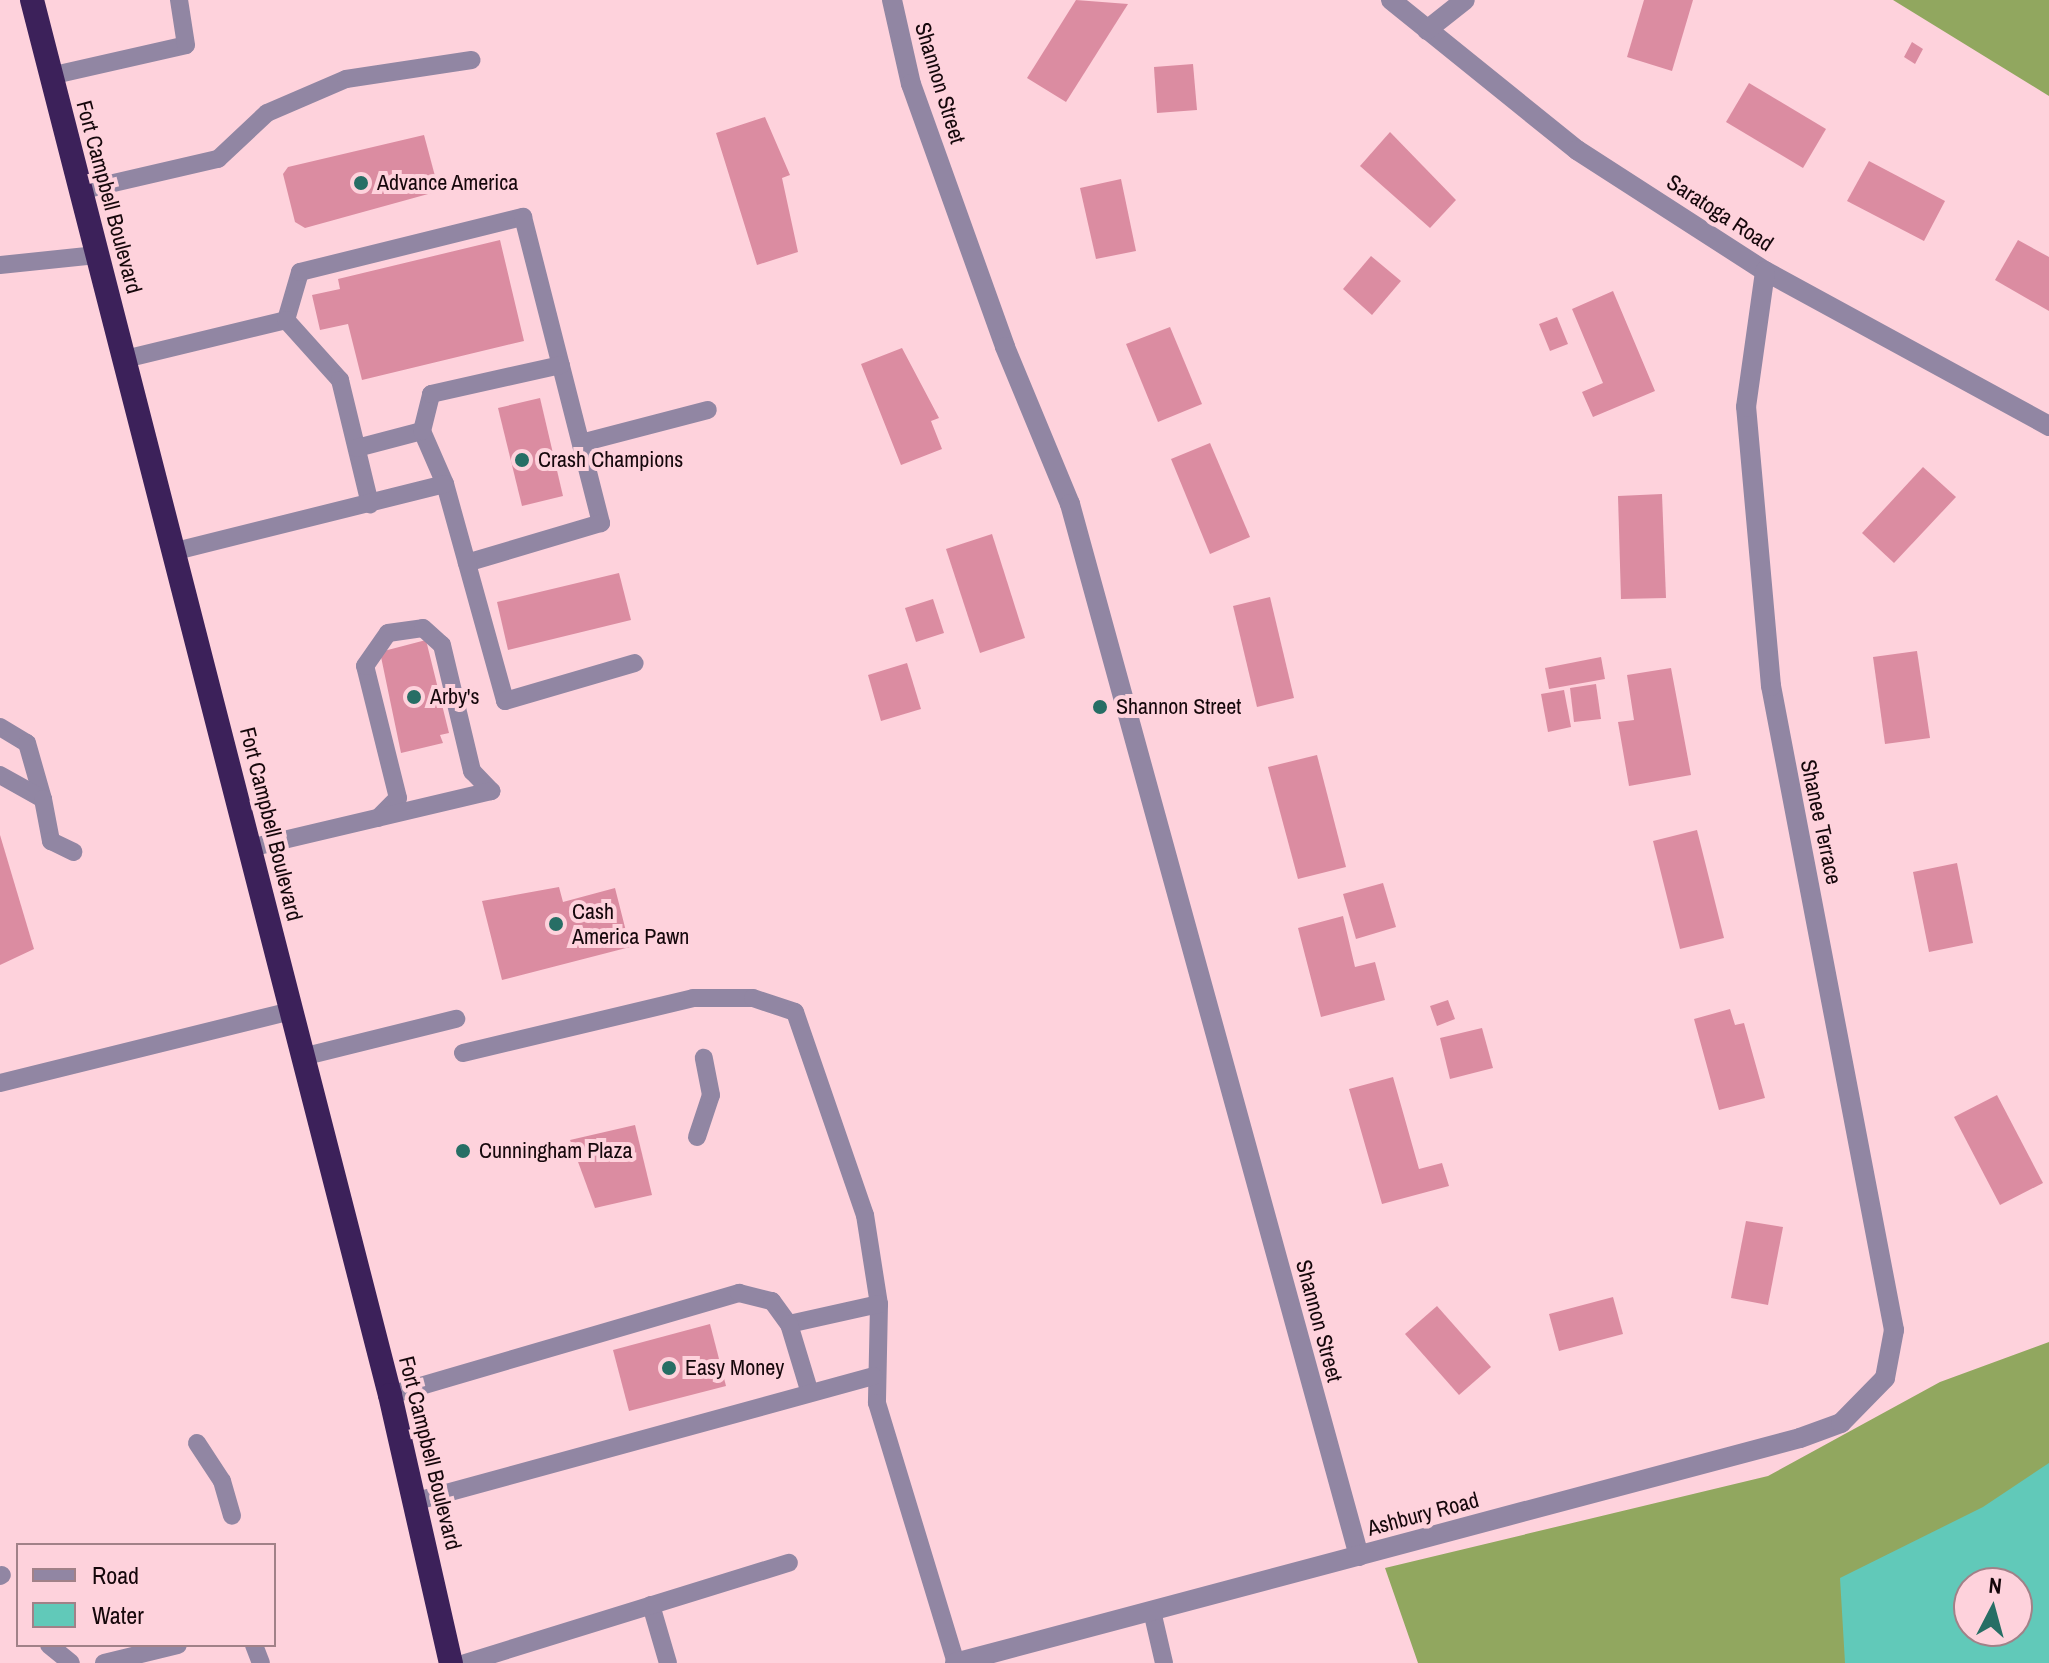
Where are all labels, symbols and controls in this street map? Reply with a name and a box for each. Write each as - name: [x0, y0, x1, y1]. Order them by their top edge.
- street label: Shannon Street: [909, 19, 971, 147]
- street label: Fort Campbell Boulevard: [71, 98, 147, 296]
- street label: Saratoga Road: [1662, 169, 1778, 257]
- place label: Advance America: [377, 170, 519, 196]
- marker: Advance America: [352, 174, 370, 192]
- place label: Crash Champions: [538, 447, 683, 473]
- marker: Crash Champions: [513, 451, 531, 469]
- place label: Arby's: [430, 684, 480, 710]
- marker: Arby's: [405, 688, 423, 706]
- place label: Shannon Street: [1116, 694, 1241, 720]
- marker: Shannon Street: [1091, 698, 1109, 716]
- street label: Fort Campbell Boulevard: [234, 724, 308, 924]
- street label: Shanee Terrace: [1795, 757, 1847, 887]
- place label: Cash America Pawn: [572, 898, 689, 950]
- marker: Cash America Pawn: [547, 915, 565, 933]
- place label: Cunningham Plaza: [479, 1138, 632, 1164]
- marker: Cunningham Plaza: [454, 1142, 472, 1160]
- street label: Shannon Street: [1290, 1257, 1348, 1385]
- street label: Fort Campbell Boulevard: [393, 1353, 467, 1553]
- place label: Easy Money: [685, 1355, 784, 1381]
- marker: Easy Money: [660, 1359, 678, 1377]
- street label: Ashbury Road: [1364, 1486, 1482, 1542]
- legend: [16, 1543, 276, 1647]
- text: Road: [92, 1559, 139, 1591]
- north arrow: [1953, 1567, 2033, 1647]
- text: N: [1987, 1570, 2003, 1601]
- text: Water: [92, 1599, 144, 1631]

